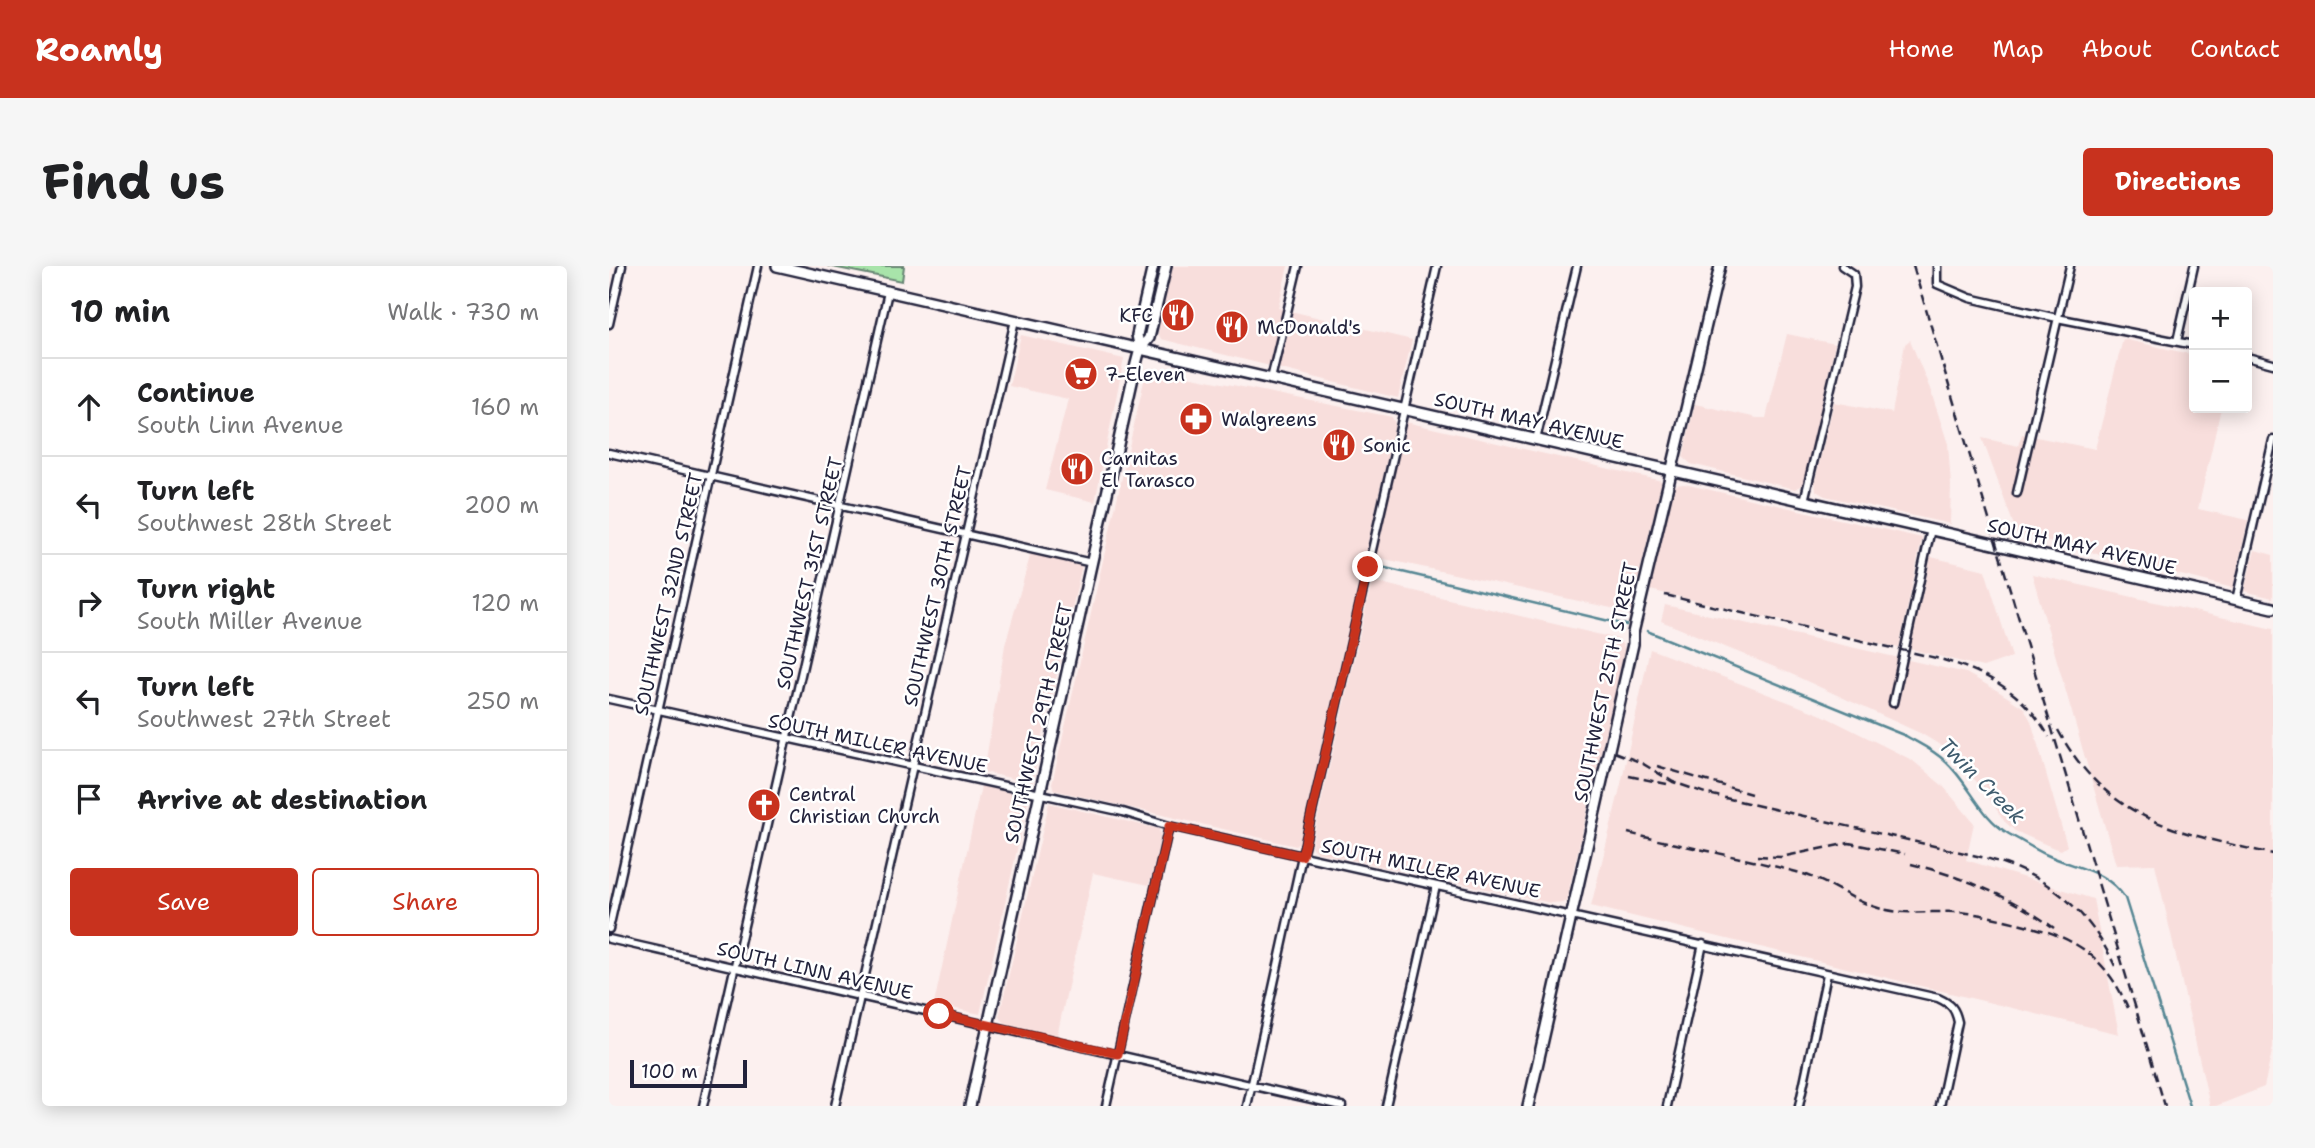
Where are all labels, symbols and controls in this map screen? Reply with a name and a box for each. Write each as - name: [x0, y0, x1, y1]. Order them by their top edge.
- text: Roamly: [35, 27, 163, 72]
- text: Home: [1888, 33, 1954, 65]
- text: Map: [1992, 33, 2044, 65]
- text: About: [2082, 33, 2152, 65]
- text: Contact: [2190, 33, 2280, 65]
- button: Directions: [2083, 148, 2273, 216]
- text: Find us: [42, 149, 225, 215]
- map controls: [2189, 287, 2252, 413]
- button: +: [2189, 287, 2252, 350]
- text: 10 min: [70, 291, 170, 332]
- restaurant icon: KFC: [1159, 296, 1197, 334]
- text: Walk · 730 m: [387, 297, 539, 327]
- place label: KFC: [1119, 303, 1153, 328]
- restaurant icon: McDonald's: [1213, 308, 1251, 346]
- place label: McDonald's: [1257, 315, 1361, 340]
- button: −: [2189, 350, 2252, 413]
- supermarket icon: 7-Eleven: [1062, 355, 1100, 393]
- place label: 7-Eleven: [1105, 362, 1185, 387]
- text: Continue: [137, 375, 255, 410]
- street label: SOUTH MAY AVENUE: [1432, 387, 1626, 454]
- icon: ahead: [70, 388, 108, 426]
- text: 160 m: [471, 392, 539, 422]
- pharmacy icon: Walgreens: [1177, 400, 1215, 438]
- place label: Walgreens: [1221, 407, 1317, 432]
- text: South Linn Avenue: [137, 410, 344, 440]
- restaurant icon: Sonic: [1320, 426, 1358, 464]
- place label: Sonic: [1363, 433, 1411, 458]
- place label: Carnitas El Tarasco: [1101, 446, 1195, 493]
- restaurant icon: Carnitas El Tarasco: [1058, 450, 1096, 488]
- street label: SOUTHWEST 31ST STREET: [771, 454, 848, 692]
- street label: SOUTHWEST 30TH STREET: [898, 463, 977, 709]
- street label: SOUTHWEST 32ND STREET: [628, 470, 709, 718]
- text: Turn left: [137, 473, 254, 508]
- icon: left: [70, 486, 108, 524]
- text: 200 m: [464, 490, 539, 520]
- text: Southwest 28th Street: [137, 508, 392, 538]
- street label: SOUTH MAY AVENUE: [1985, 513, 2179, 580]
- route end: [1352, 551, 1383, 582]
- street label: SOUTHWEST 25TH STREET: [1568, 560, 1643, 804]
- text: Turn right: [137, 571, 275, 606]
- icon: right: [70, 584, 108, 622]
- text: 120 m: [471, 588, 539, 618]
- street label: SOUTHWEST 29TH STREET: [999, 600, 1078, 846]
- text: South Miller Avenue: [137, 606, 363, 636]
- text: Turn left: [137, 669, 254, 704]
- icon: left: [70, 682, 108, 720]
- text: 250 m: [466, 686, 539, 716]
- text: Southwest 27th Street: [137, 704, 391, 734]
- street label: SOUTH MILLER AVENUE: [766, 708, 990, 779]
- water label: Twin Creek: [1933, 732, 2031, 830]
- icon: arrive: [70, 780, 108, 818]
- text: Arrive at destination: [137, 782, 427, 817]
- place label: Central Christian Church: [789, 782, 940, 829]
- church icon: Central Christian Church: [745, 786, 783, 824]
- street label: SOUTH MILLER AVENUE: [1319, 833, 1543, 904]
- button: Save: [70, 868, 298, 936]
- button: Share: [312, 868, 539, 936]
- street label: SOUTH LINN AVENUE: [715, 936, 915, 1005]
- route start: [923, 998, 954, 1029]
- scale bar: [630, 1057, 747, 1089]
- text: 100 m: [641, 1059, 698, 1084]

